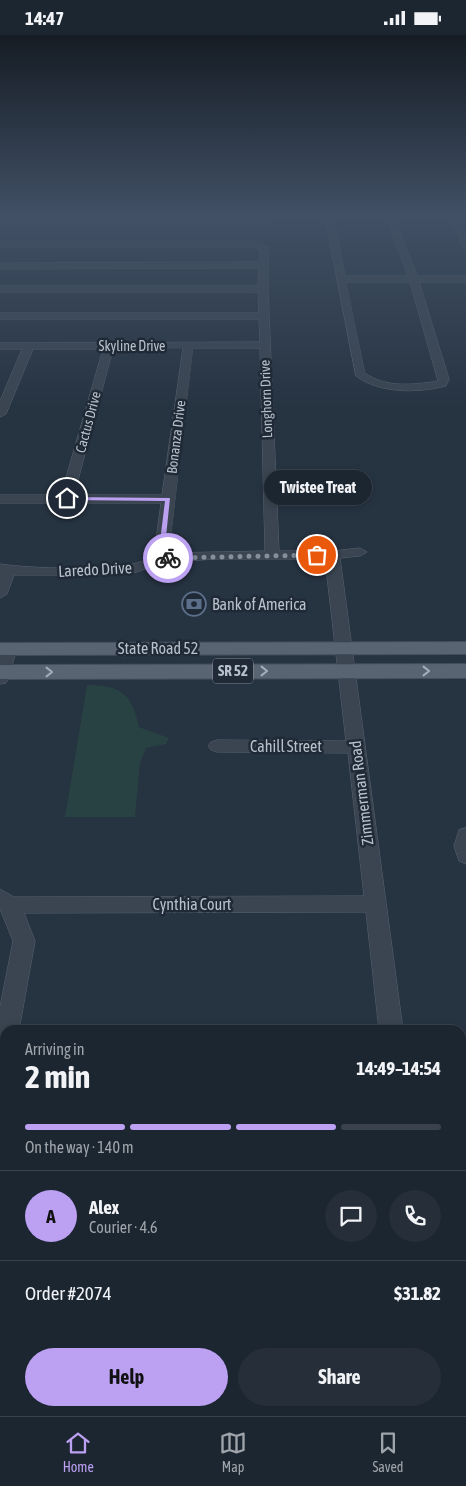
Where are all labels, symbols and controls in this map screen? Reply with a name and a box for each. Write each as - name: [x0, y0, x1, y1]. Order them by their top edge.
- text: 14:47: [25, 7, 64, 29]
- street label: Skyline Drive: [99, 338, 165, 354]
- street label: Longhorn Drive: [257, 360, 275, 438]
- street label: Cactus Drive: [72, 390, 104, 454]
- street label: Bonanza Drive: [164, 399, 188, 475]
- callout: Twistee Treat: [263, 470, 371, 505]
- pin: [46, 477, 88, 519]
- text: Twistee Treat: [280, 478, 356, 496]
- icon: home: [53, 484, 81, 512]
- courier: [143, 533, 193, 583]
- pin: [296, 534, 338, 576]
- icon: bag: [303, 541, 331, 569]
- icon: bike: [154, 544, 182, 572]
- street label: Laredo Drive: [58, 558, 132, 580]
- bank icon: Bank of America: [181, 591, 207, 617]
- place label: Bank of America: [212, 595, 307, 613]
- street label: State Road 52: [118, 639, 198, 657]
- road number: SR 52: [213, 659, 253, 683]
- one-way arrow: [260, 666, 268, 676]
- one-way arrow: [422, 666, 430, 676]
- one-way arrow: [45, 667, 53, 677]
- street label: Cahill Street: [250, 737, 322, 755]
- street label: Zimmerman Road: [346, 740, 376, 846]
- street label: Cynthia Court: [153, 895, 232, 914]
- text: Arriving in: [25, 1040, 85, 1058]
- text: 14:49–14:54: [356, 1057, 441, 1079]
- text: 2 min: [25, 1058, 90, 1095]
- text: On the way · 140 m: [25, 1138, 134, 1156]
- button: chat: [325, 1190, 377, 1242]
- button: phone: [389, 1190, 441, 1242]
- text: Alex: [89, 1196, 119, 1218]
- text: A: [46, 1205, 56, 1227]
- text: Courier · 4.6: [89, 1218, 158, 1236]
- text: Order #2074: [25, 1282, 112, 1304]
- text: $31.82: [394, 1282, 441, 1304]
- button: Help: [25, 1348, 228, 1406]
- button: Share: [238, 1348, 441, 1406]
- tab: Home: [63, 1429, 94, 1475]
- tab: Map: [219, 1429, 247, 1475]
- tab: Saved: [372, 1429, 403, 1475]

